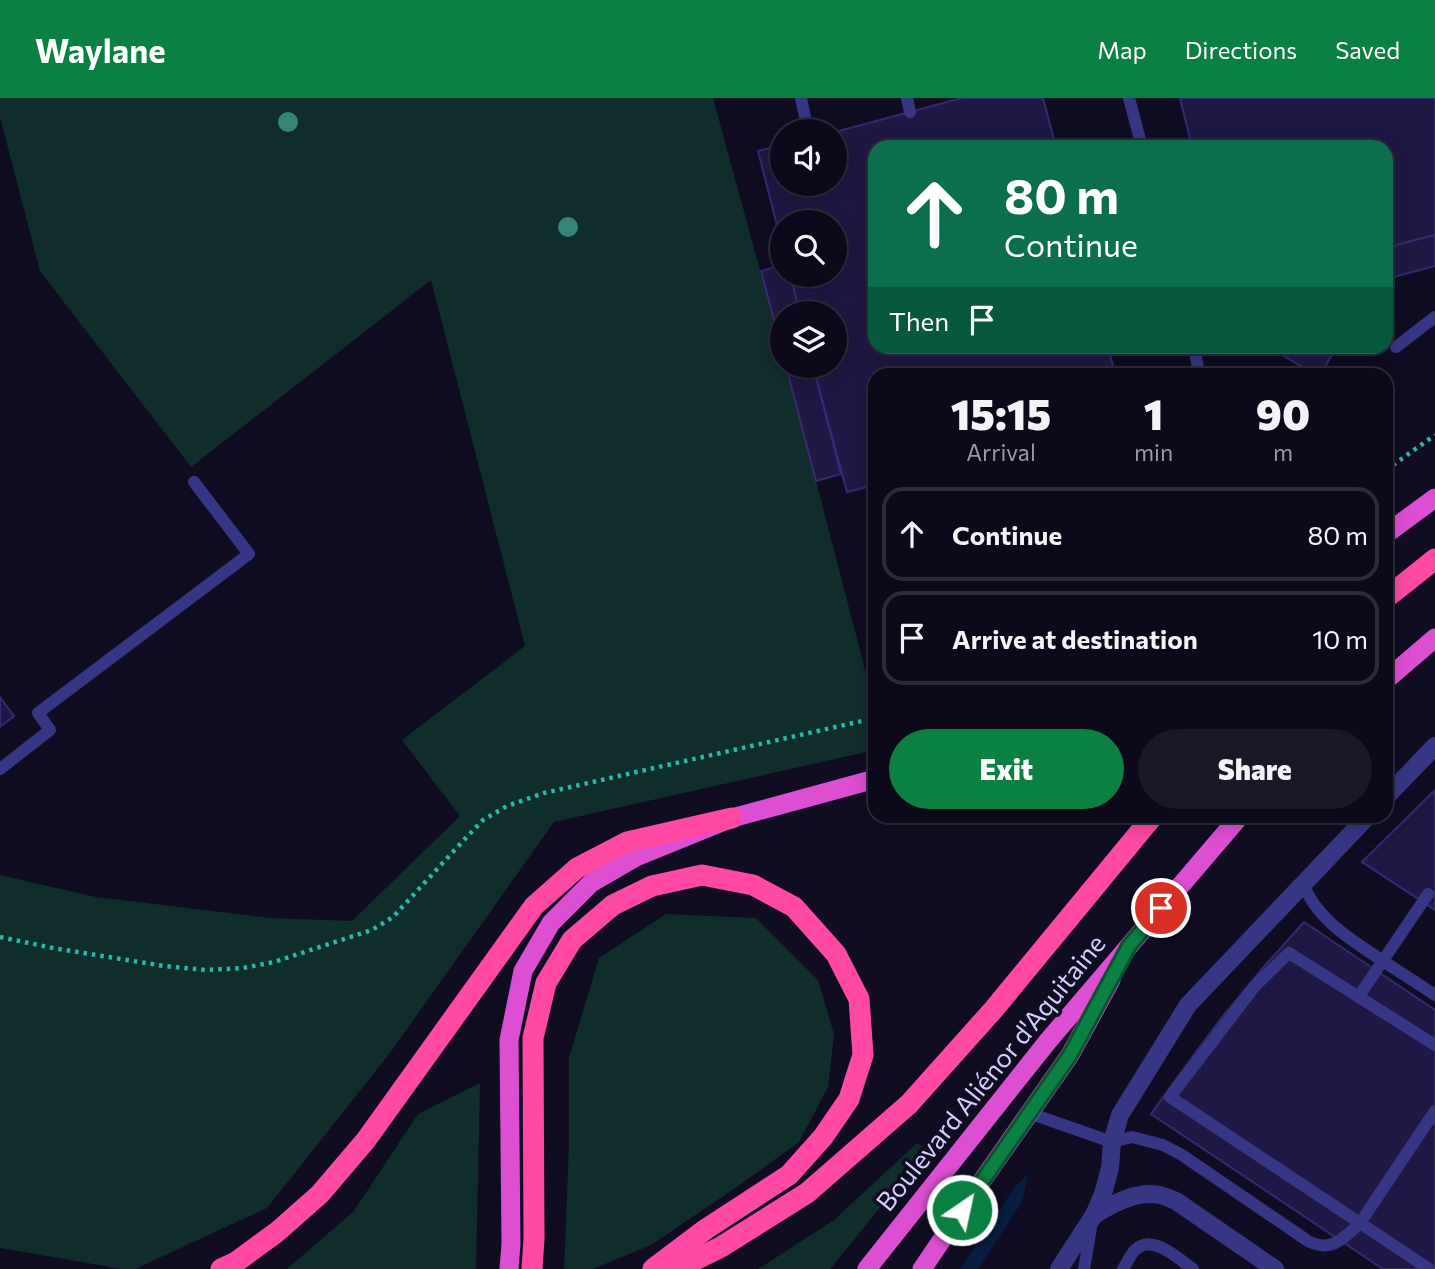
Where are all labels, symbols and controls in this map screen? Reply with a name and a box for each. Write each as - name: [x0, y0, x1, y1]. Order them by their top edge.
- text: Waylane: [35, 29, 166, 70]
- text: Map: [1097, 35, 1147, 64]
- text: Directions: [1185, 35, 1297, 64]
- text: Saved: [1335, 35, 1400, 64]
- map controls: [770, 119, 847, 378]
- button: sound: [770, 119, 847, 196]
- text: 80 m: [1004, 164, 1119, 224]
- icon: ahead: [889, 168, 980, 259]
- button: search: [770, 210, 847, 287]
- text: Continue: [1004, 224, 1138, 264]
- button: layers: [770, 301, 847, 378]
- icon: arrive: [963, 301, 1001, 339]
- text: Then: [889, 305, 949, 336]
- text: 15:15: [951, 387, 1051, 439]
- text: 1: [1144, 387, 1163, 439]
- text: 90: [1256, 387, 1310, 439]
- text: Arrival: [966, 438, 1036, 466]
- text: min: [1134, 438, 1173, 466]
- text: m: [1273, 438, 1293, 466]
- icon: ahead: [893, 515, 931, 553]
- text: Continue: [952, 519, 1062, 550]
- text: 80 m: [1308, 519, 1368, 550]
- icon: arrive: [893, 619, 931, 657]
- text: Arrive at destination: [952, 623, 1198, 654]
- text: 10 m: [1312, 623, 1368, 654]
- button: Exit: [889, 729, 1124, 809]
- button: Share: [1138, 729, 1372, 809]
- pin: [1131, 878, 1191, 938]
- icon: arrive: [1142, 889, 1180, 927]
- street label: Boulevard Aliénor d'Aquitaine: [869, 928, 1111, 1216]
- position arrow: [925, 1173, 999, 1247]

